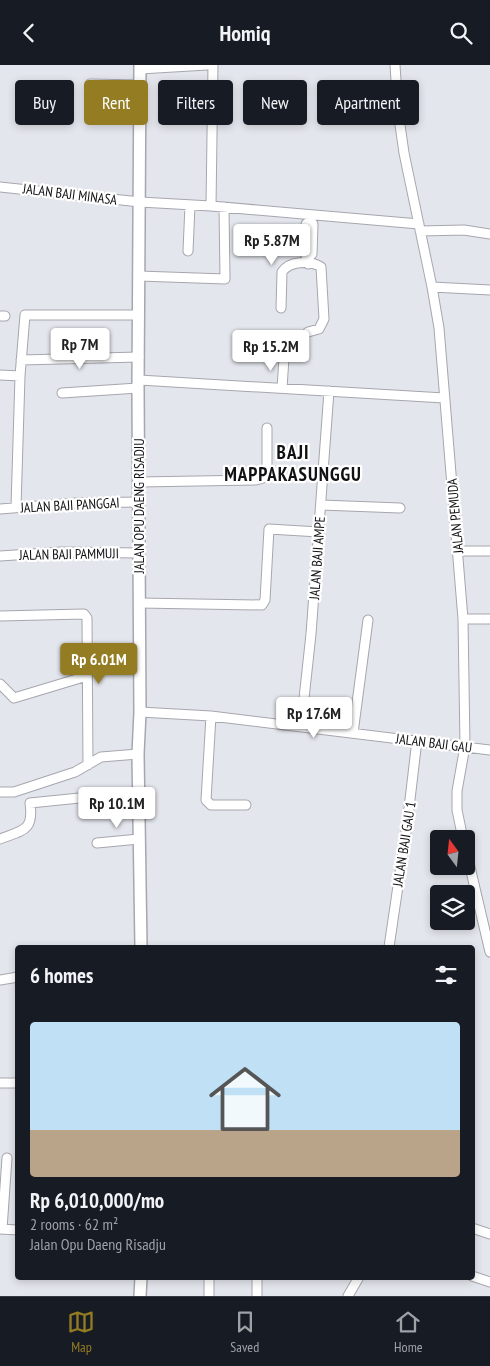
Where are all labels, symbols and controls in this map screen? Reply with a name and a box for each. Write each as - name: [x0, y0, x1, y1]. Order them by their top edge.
- icon: back: [15, 19, 43, 47]
- text: Homiq: [220, 19, 270, 47]
- icon: search: [447, 19, 475, 47]
- chip: Buy: [15, 80, 74, 125]
- chip: Rent: [84, 80, 148, 125]
- chip: Filters: [158, 80, 233, 125]
- chip: New: [243, 80, 307, 125]
- chip: Apartment: [317, 80, 419, 125]
- street label: JALAN BAJI MINASA: [21, 179, 119, 209]
- pin: Rp 5.87M: [220, 223, 324, 266]
- text: Rp 5.87M: [244, 230, 300, 250]
- pin: Rp 7M: [45, 327, 115, 370]
- pin: Rp 15.2M: [219, 329, 323, 372]
- text: Rp 7M: [62, 334, 98, 354]
- text: Rp 15.2M: [243, 336, 299, 356]
- street label: JALAN OPU DAENG RISADJU: [130, 439, 148, 574]
- district label: BAJI MAPPAKASUNGGU: [224, 440, 362, 486]
- street label: JALAN PEMUDA: [443, 477, 467, 555]
- street label: JALAN BAJI PANGGAI: [19, 493, 120, 517]
- street label: JALAN BAJI AMPE: [305, 516, 329, 601]
- street label: JALAN BAJI PAMMUJI: [18, 544, 119, 564]
- pin: Rp 6.01M: [47, 643, 151, 685]
- text: Rp 6.01M: [71, 649, 127, 669]
- pin: Rp 17.6M: [262, 697, 366, 739]
- text: Rp 17.6M: [287, 703, 341, 723]
- street label: JALAN BAJI GAU: [394, 729, 473, 757]
- pin: Rp 10.1M: [65, 787, 169, 829]
- text: Rp 10.1M: [89, 793, 145, 813]
- street label: JALAN BAJI GAU 1: [388, 800, 420, 889]
- north arrow: [430, 830, 475, 875]
- map controls: [430, 830, 475, 930]
- button: layers: [430, 885, 475, 930]
- icon: filters: [432, 961, 460, 989]
- text: 6 homes: [30, 962, 93, 989]
- icon: home: [200, 1054, 290, 1144]
- text: Rp 6,010,000/mo: [30, 1187, 164, 1214]
- text: 2 rooms · 62 m²: [30, 1214, 118, 1234]
- text: Jalan Opu Daeng Risadju: [30, 1234, 166, 1254]
- tab: Map: [67, 1308, 95, 1356]
- tab: Saved: [230, 1308, 259, 1356]
- tab: Home: [394, 1308, 423, 1356]

